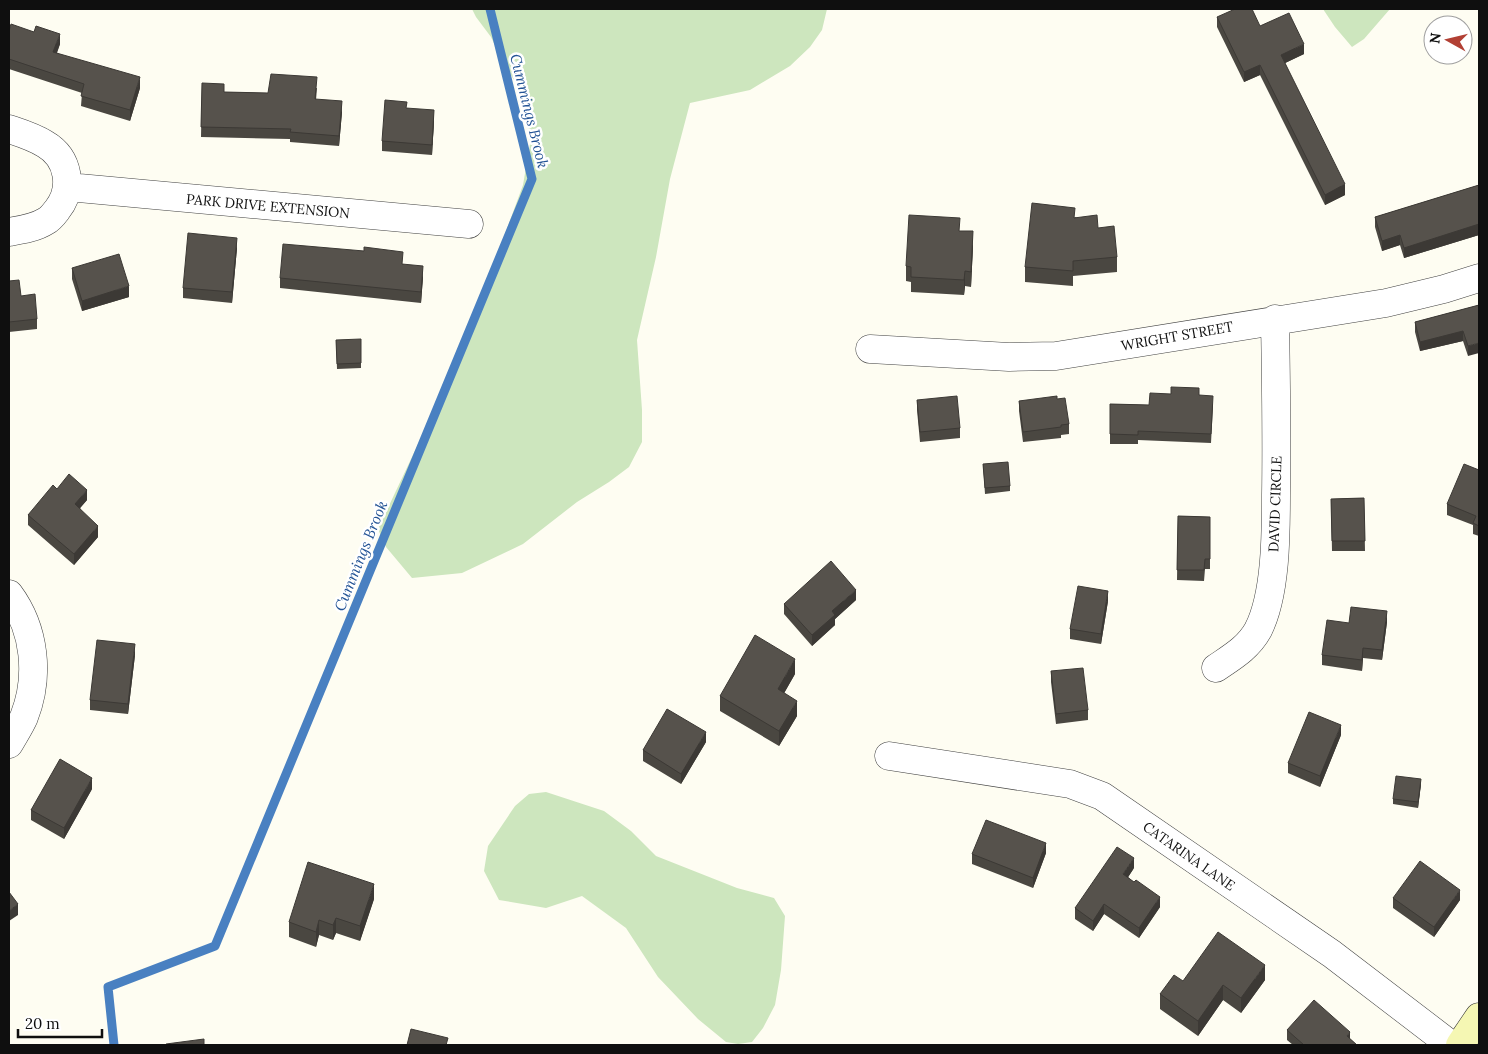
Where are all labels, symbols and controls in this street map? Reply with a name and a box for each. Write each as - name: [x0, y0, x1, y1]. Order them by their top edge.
- north arrow: [1423, 15, 1473, 65]
- text: N: [1425, 31, 1445, 45]
- water label: Cummings Brook: [506, 52, 553, 170]
- street label: PARK DRIVE EXTENSION: [185, 190, 351, 222]
- street label: WRIGHT STREET: [1120, 317, 1235, 355]
- street label: DAVID CIRCLE: [1264, 455, 1286, 552]
- water label: Cummings Brook: [330, 498, 391, 614]
- street label: CATARINA LANE: [1139, 818, 1239, 895]
- scale bar: [18, 1006, 101, 1038]
- text: 20 m: [25, 1014, 60, 1033]

